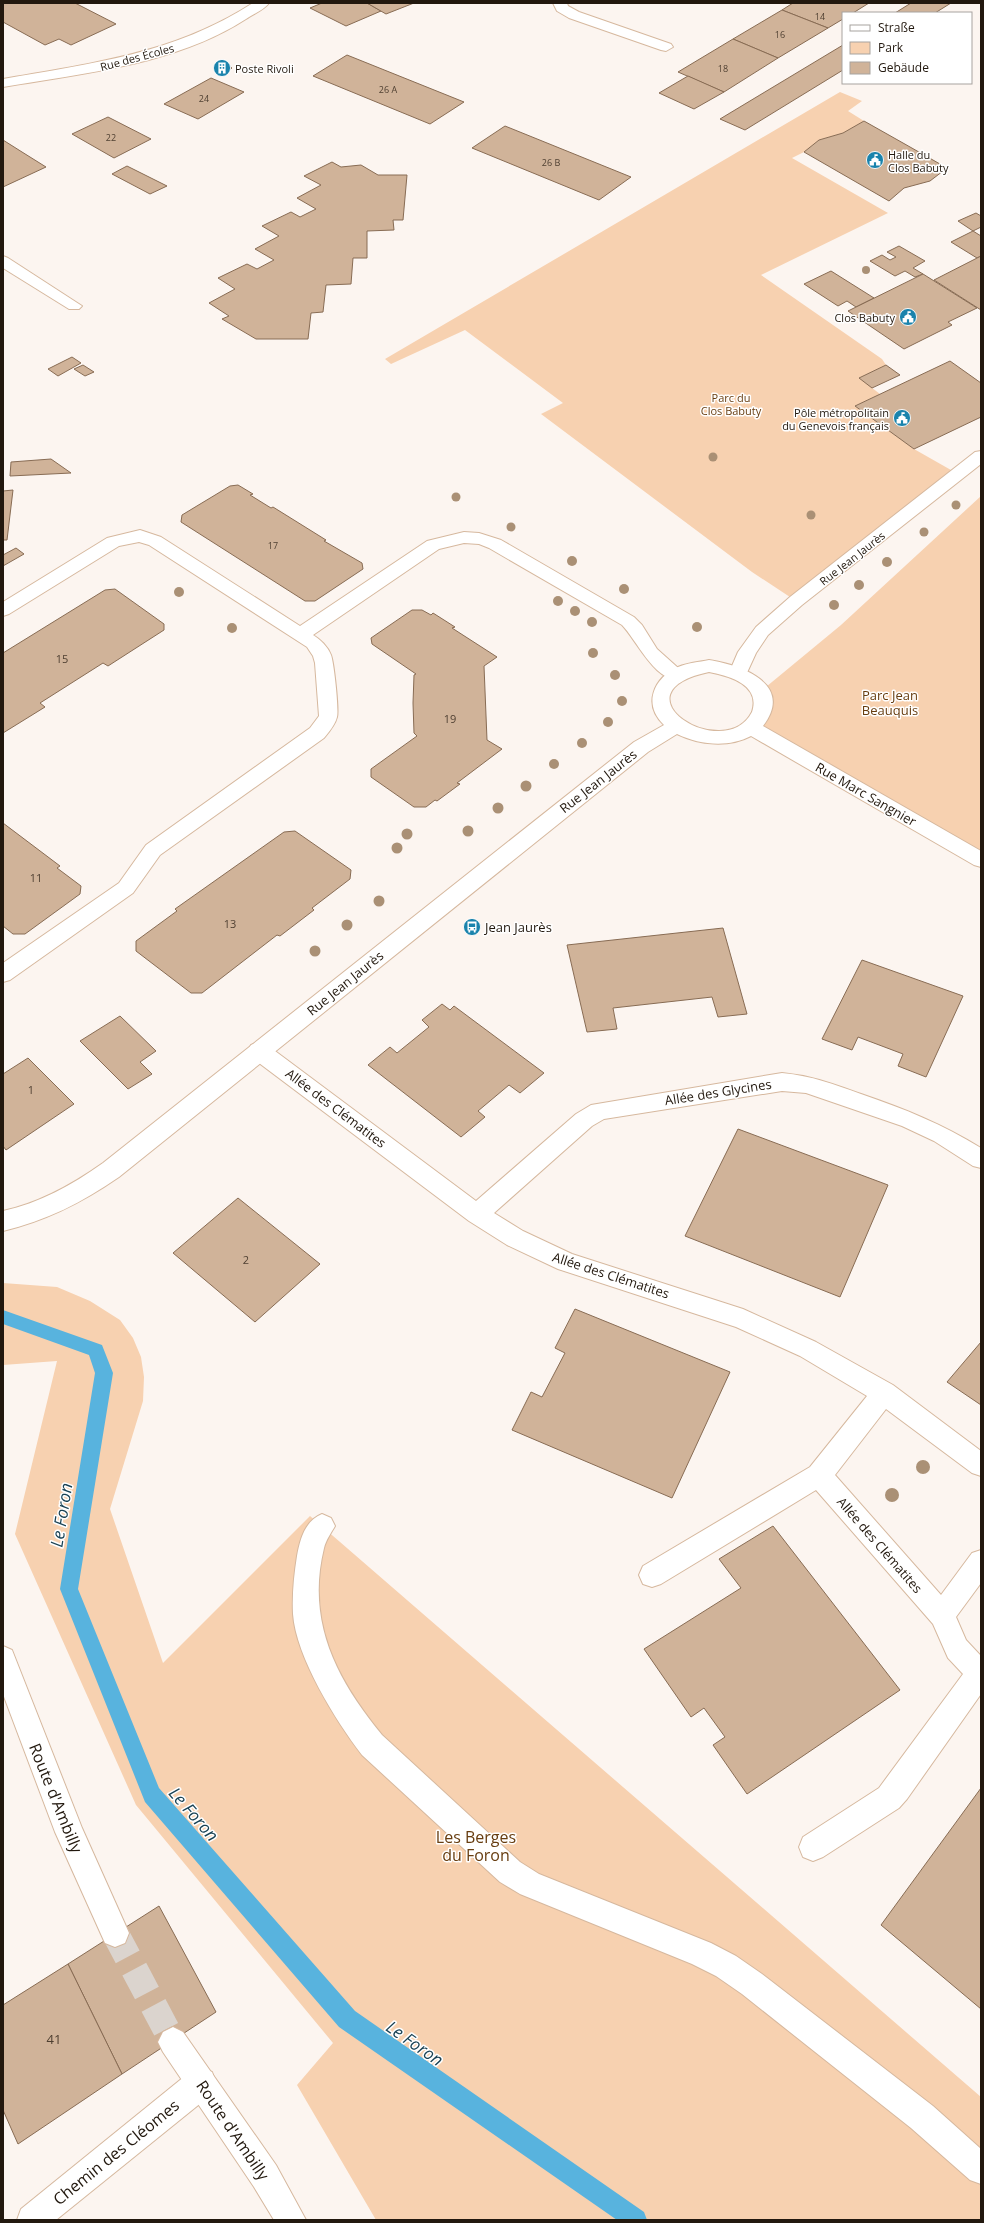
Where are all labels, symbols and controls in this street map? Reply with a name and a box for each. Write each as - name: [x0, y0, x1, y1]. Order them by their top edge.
- house number: 14: [815, 10, 825, 23]
- legend: [842, 12, 972, 84]
- text: Straße: [878, 19, 915, 36]
- house number: 16: [775, 28, 785, 41]
- text: Park: [878, 39, 904, 56]
- street label: Rue des Écoles: [98, 40, 176, 74]
- building icon: Poste Rivoli: [212, 58, 232, 78]
- text: Gebäude: [878, 59, 929, 76]
- place label: Poste Rivoli: [235, 61, 294, 76]
- house number: 18: [718, 62, 728, 75]
- house number: 26 A: [379, 83, 397, 96]
- house number: 24: [199, 92, 209, 105]
- house number: 22: [106, 131, 116, 144]
- place label: Halle du Clos Babuty: [888, 147, 949, 175]
- public building icon: Halle du Clos Babuty: [865, 150, 885, 170]
- house number: 26 B: [542, 156, 560, 169]
- public building icon: Clos Babuty: [898, 307, 918, 327]
- place label: Clos Babuty: [834, 310, 895, 325]
- park label: Parc du Clos Babuty: [701, 390, 762, 418]
- place label: Pôle métropolitain du Genevois français: [782, 405, 889, 433]
- public building icon: Pôle métropolitain du Genevois français: [892, 408, 912, 428]
- street label: Rue Jean Jaurès: [816, 528, 888, 588]
- house number: 17: [268, 539, 278, 552]
- house number: 15: [56, 651, 68, 666]
- park label: Parc Jean Beauquis: [862, 686, 918, 719]
- house number: 19: [444, 711, 456, 726]
- street label: Rue Jean Jaurès: [556, 745, 640, 817]
- street label: Rue Marc Sangnier: [812, 758, 920, 831]
- house number: 11: [30, 870, 42, 885]
- house number: 13: [224, 916, 236, 931]
- bus stop icon: Jean Jaurès: [462, 917, 482, 937]
- place label: Jean Jaurès: [483, 918, 552, 936]
- street label: Rue Jean Jaurès: [303, 947, 387, 1019]
- street label: Allée des Clématites: [282, 1064, 390, 1152]
- street label: Allée des Glycines: [663, 1075, 773, 1109]
- house number: 1: [28, 1082, 34, 1097]
- street label: Allée des Clématites: [550, 1248, 672, 1302]
- house number: 2: [243, 1252, 249, 1267]
- water label: Le Foron: [45, 1481, 77, 1549]
- street label: Allée des Clématites: [833, 1493, 927, 1597]
- street label: Route d'Ambilly: [24, 1740, 88, 1857]
- water label: Le Foron: [164, 1782, 224, 1846]
- park label: Les Berges du Foron: [436, 1826, 516, 1866]
- water label: Le Foron: [382, 2015, 448, 2071]
- house number: 41: [47, 2030, 61, 2048]
- street label: Route d'Ambilly: [191, 2076, 275, 2185]
- street label: Chemin des Cléomes: [48, 2094, 184, 2210]

